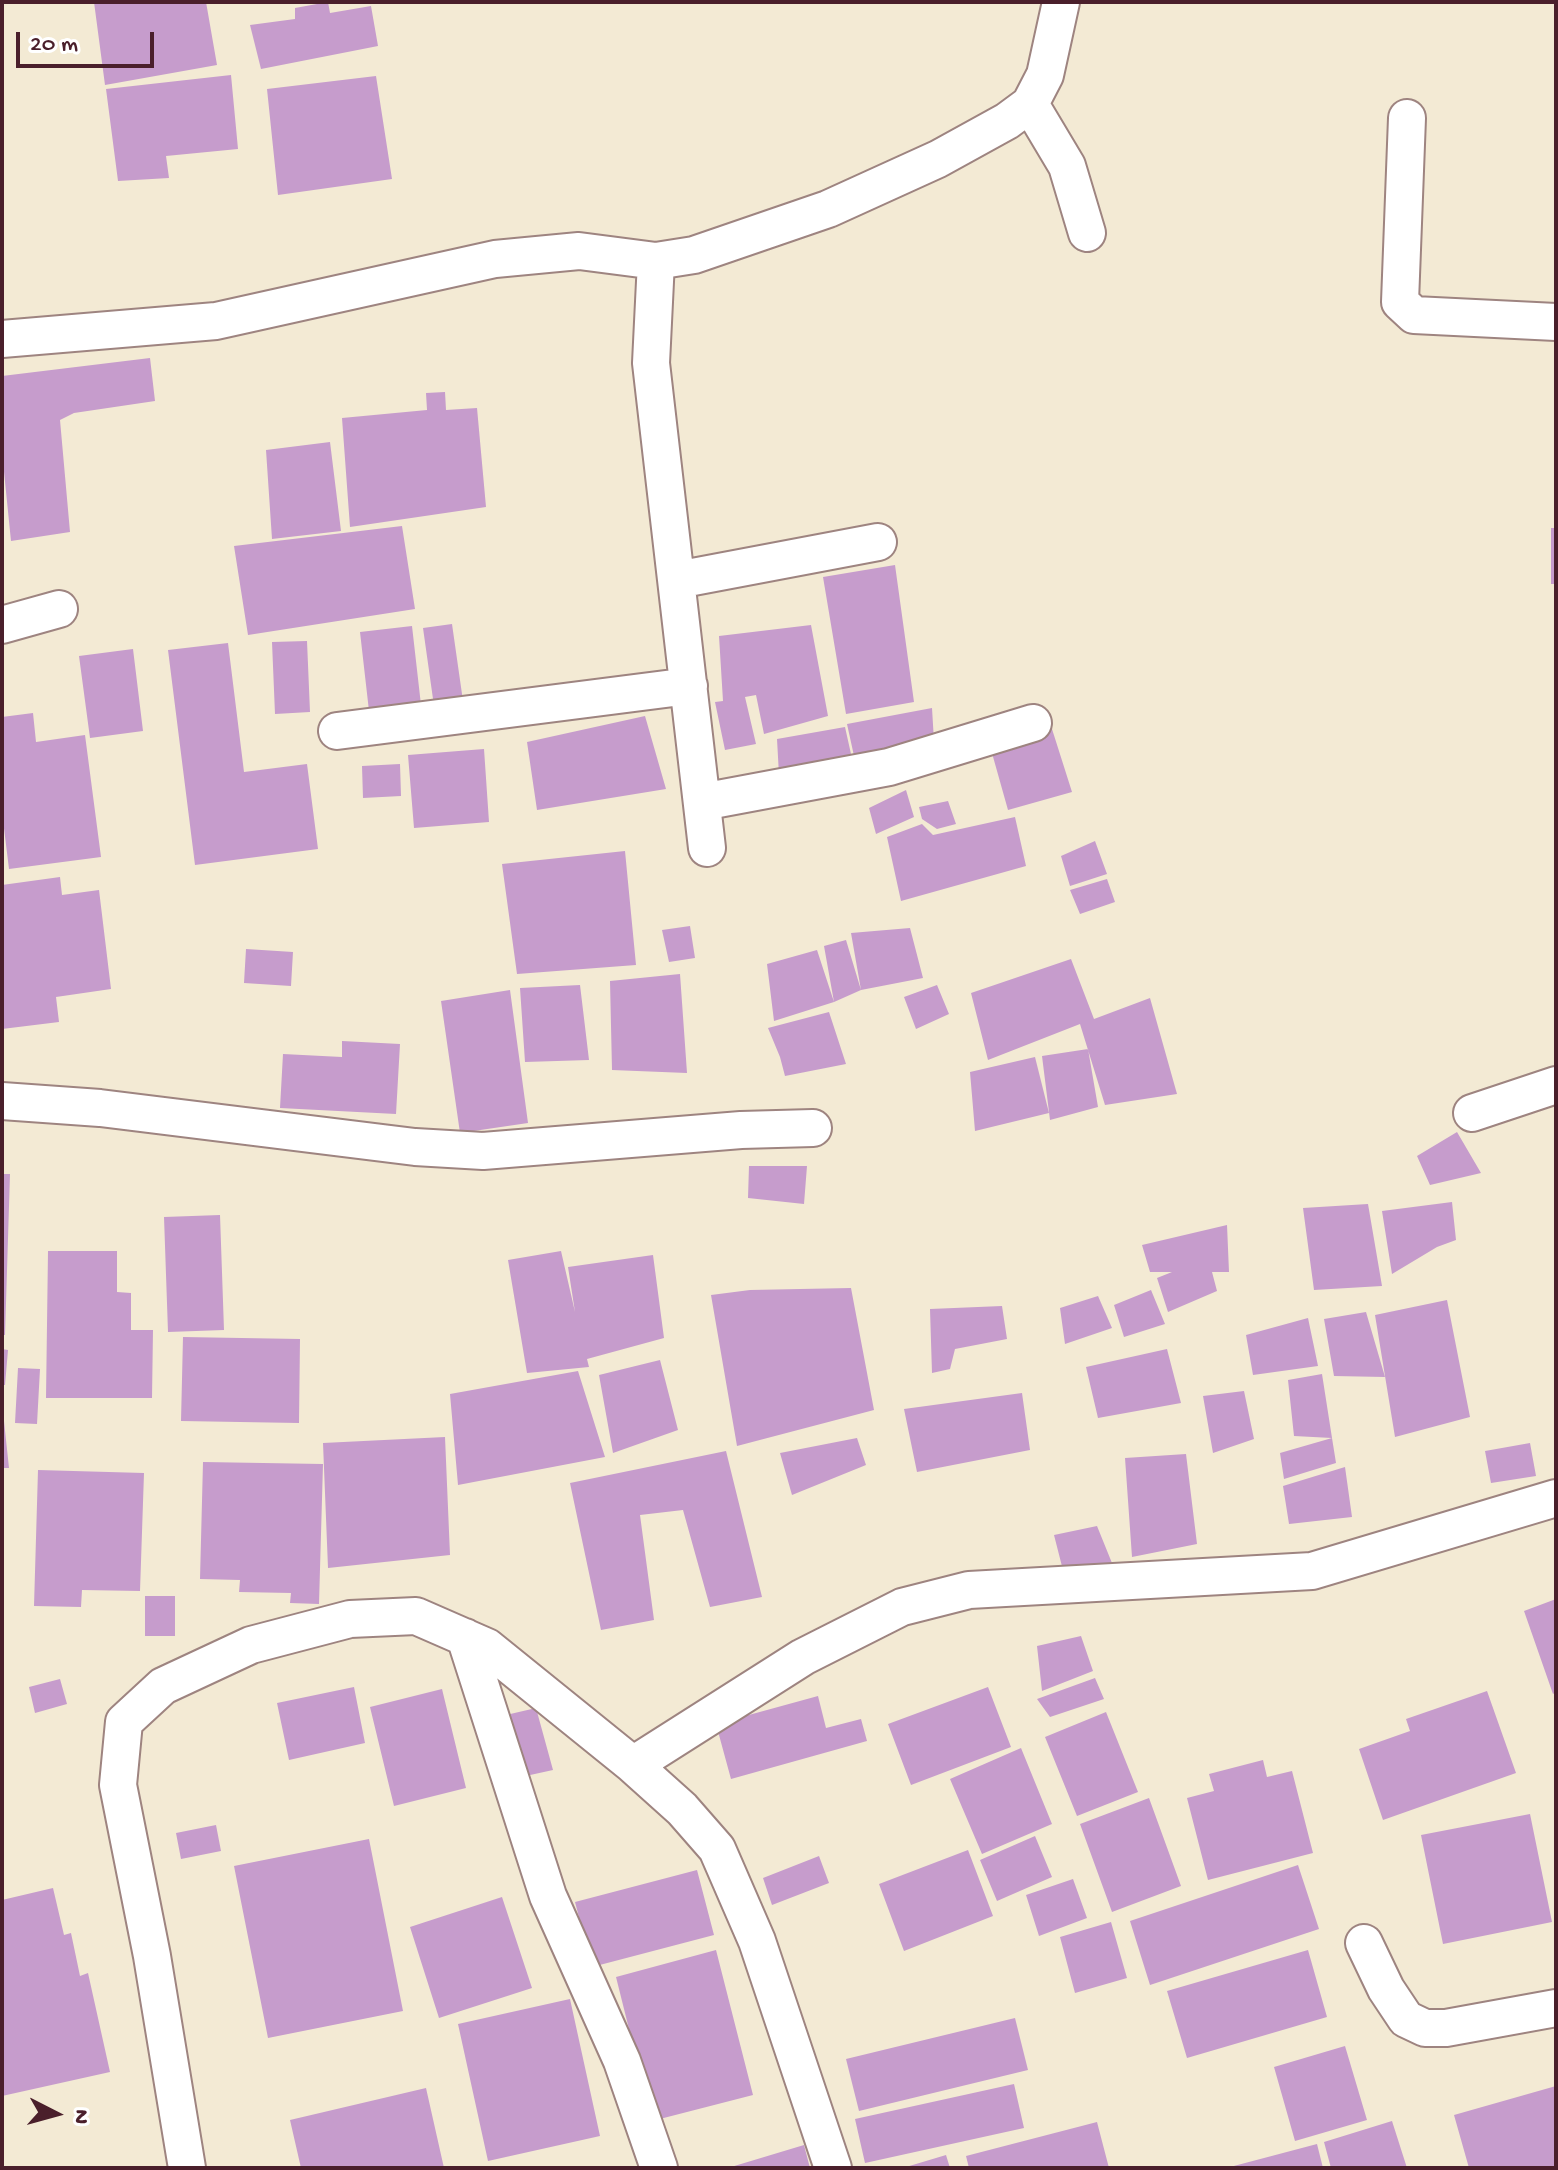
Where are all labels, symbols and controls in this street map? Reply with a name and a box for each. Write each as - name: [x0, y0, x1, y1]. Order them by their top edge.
- scale bar: [20, 16, 158, 66]
- text: 20 m: [30, 31, 78, 60]
- north arrow: [16, 2074, 96, 2154]
- text: N: [66, 2108, 94, 2125]

